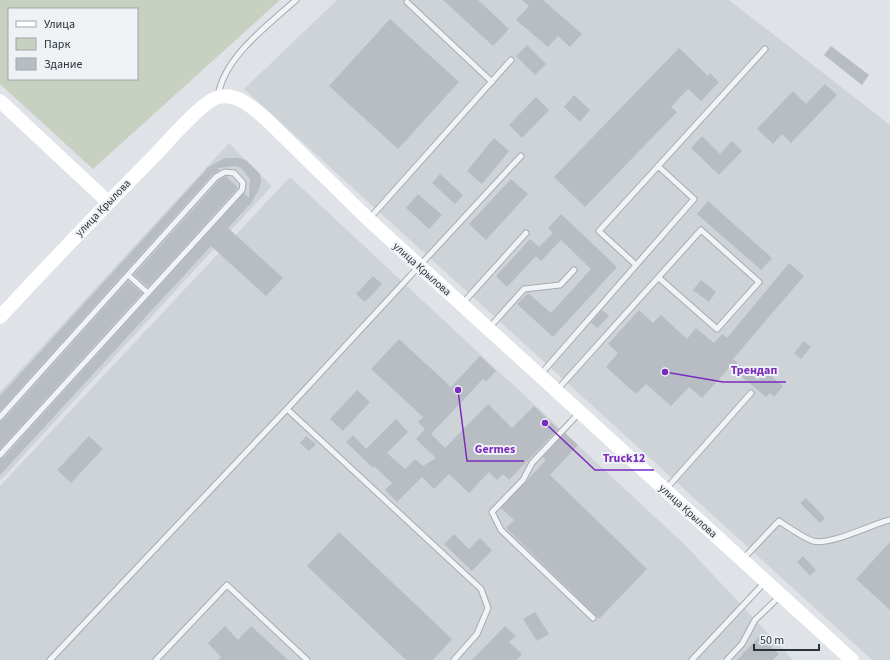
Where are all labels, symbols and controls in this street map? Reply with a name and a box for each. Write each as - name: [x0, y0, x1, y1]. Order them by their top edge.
- legend: [8, 8, 138, 80]
- text: Улица: [44, 16, 75, 33]
- text: Парк: [44, 36, 70, 53]
- text: Здание: [44, 56, 83, 73]
- street label: улица Крылова: [72, 176, 134, 240]
- street label: улица Крылова: [390, 239, 454, 299]
- callout: Трендап: [723, 358, 786, 382]
- text: Трендап: [731, 362, 777, 379]
- callout: Germes: [467, 437, 524, 461]
- text: Germes: [475, 441, 515, 458]
- callout: Truck12: [595, 446, 654, 470]
- text: Truck12: [603, 450, 645, 467]
- street label: улица Крылова: [656, 481, 720, 541]
- scale bar: [754, 626, 819, 652]
- text: 50 m: [760, 632, 784, 649]

